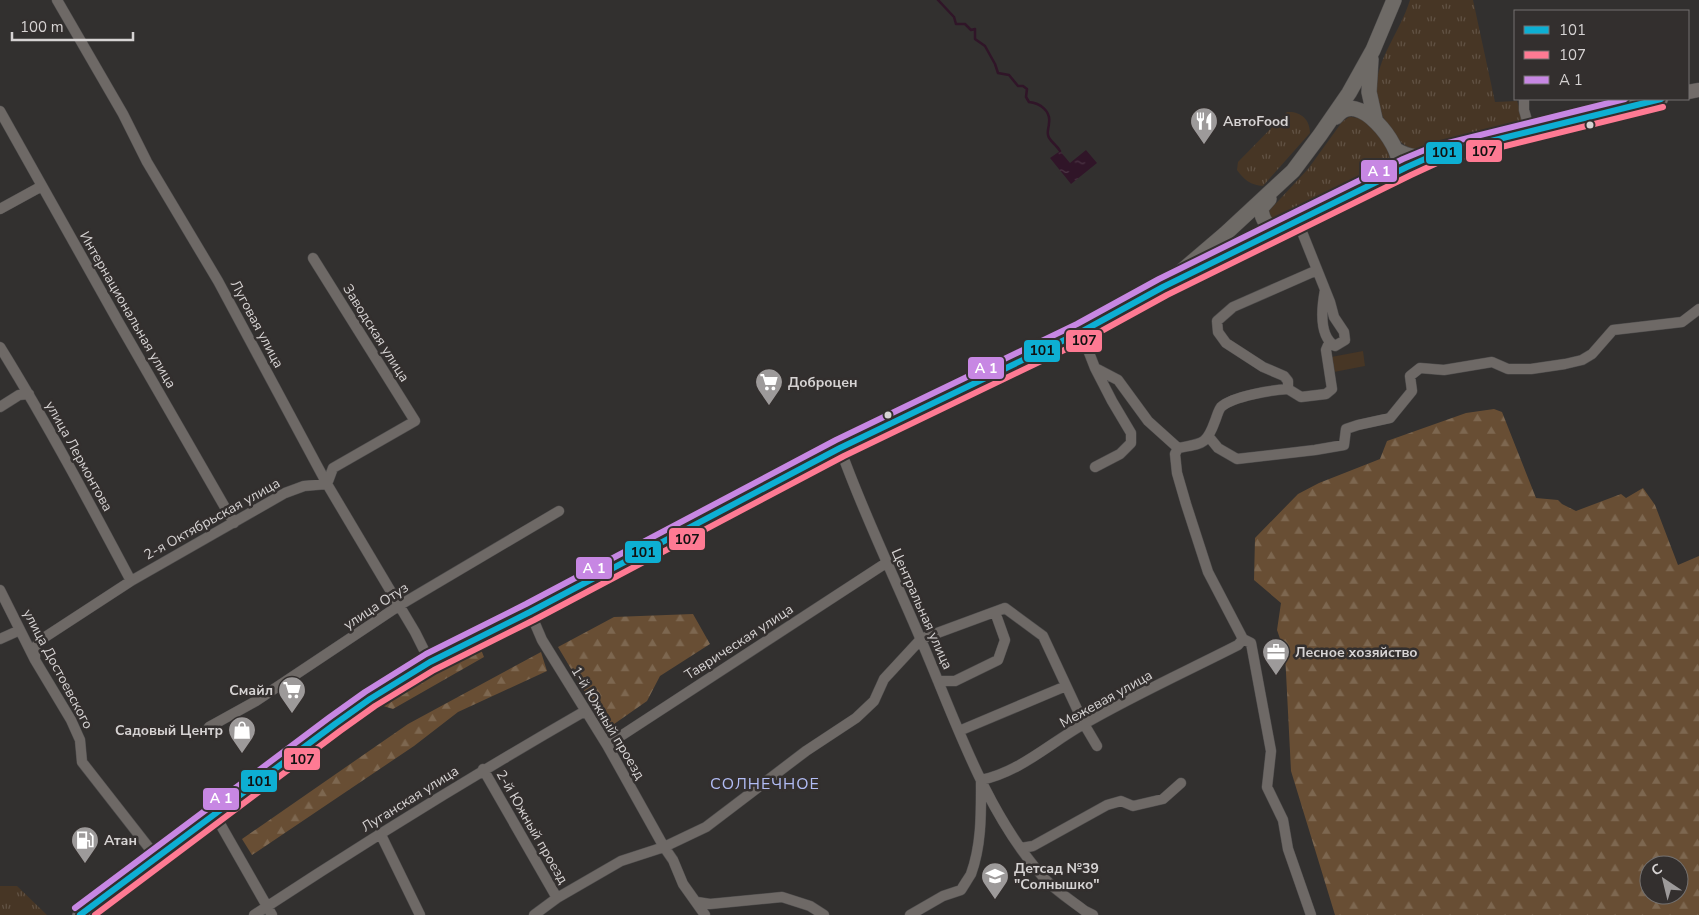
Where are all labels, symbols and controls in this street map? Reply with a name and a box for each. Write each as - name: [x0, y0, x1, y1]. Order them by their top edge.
- scale bar: [12, 10, 134, 42]
- legend: [1514, 10, 1689, 100]
- text: 100 m: [20, 17, 64, 37]
- text: 101: [1559, 20, 1586, 40]
- text: 107: [1559, 45, 1586, 65]
- text: A 1: [1559, 70, 1583, 90]
- restaurant icon: АвтоFood: [1189, 106, 1219, 145]
- place label: АвтоFood: [1223, 112, 1288, 131]
- unlabelled marker: [1585, 120, 1595, 130]
- line badge: 107: [1465, 139, 1503, 163]
- line badge: 101: [1425, 141, 1463, 165]
- text: 107: [1471, 142, 1497, 161]
- text: 101: [1431, 143, 1457, 162]
- line badge: A 1: [1360, 159, 1398, 183]
- text: A 1: [1368, 162, 1390, 181]
- street label: Интернациональная улица: [75, 228, 181, 392]
- street label: Луговая улица: [226, 277, 288, 371]
- street label: Заводская улица: [338, 280, 414, 386]
- line badge: 107: [1065, 329, 1103, 353]
- text: 107: [1071, 331, 1097, 350]
- line badge: 101: [1023, 339, 1061, 363]
- text: 101: [1029, 341, 1055, 360]
- line badge: A 1: [967, 356, 1005, 380]
- text: A 1: [975, 359, 997, 378]
- supermarket icon: Доброцен: [754, 367, 784, 406]
- place label: Доброцен: [788, 373, 858, 392]
- street label: улица Лермонтова: [41, 397, 117, 515]
- unlabelled marker: [883, 410, 893, 420]
- street label: 2-я Октябрьская улица: [141, 474, 283, 564]
- line badge: 107: [668, 527, 706, 551]
- text: 107: [674, 530, 700, 549]
- line badge: 101: [624, 540, 662, 564]
- text: 101: [630, 543, 656, 562]
- street label: Центральная улица: [887, 546, 957, 672]
- line badge: A 1: [575, 556, 613, 580]
- text: A 1: [583, 559, 605, 578]
- street label: улица Отуз: [340, 578, 412, 634]
- street label: Таврическая улица: [681, 600, 797, 684]
- street label: улица Достоевского: [18, 606, 98, 732]
- office icon: Лесное хозяйство: [1261, 637, 1291, 676]
- place label: Лесное хозяйство: [1295, 643, 1418, 662]
- street label: 1-й Южный проезд: [567, 663, 649, 783]
- street label: Межевая улица: [1056, 666, 1156, 732]
- supermarket icon: Смайл: [277, 675, 307, 714]
- place label: Смайл: [229, 681, 273, 700]
- shop icon: Садовый Центр: [227, 715, 257, 754]
- place label: Садовый Центр: [115, 721, 223, 740]
- line badge: 107: [283, 747, 321, 771]
- text: 107: [289, 750, 315, 769]
- street label: Луганская улица: [358, 761, 462, 837]
- street label: 2-й Южный проезд: [492, 766, 572, 888]
- line badge: 101: [240, 769, 278, 793]
- text: 101: [246, 772, 272, 791]
- district label: СОЛНЕЧНОЕ: [710, 773, 820, 795]
- line badge: A 1: [202, 787, 240, 811]
- text: A 1: [210, 789, 232, 808]
- fuel station icon: Атан: [70, 825, 100, 864]
- place label: Атан: [104, 831, 137, 850]
- north arrow: [1639, 855, 1689, 905]
- place label: Детсад №39 "Солнышко": [1014, 859, 1099, 894]
- text: С: [1647, 859, 1667, 880]
- school or university icon: Детсад №39 "Солнышко": [980, 861, 1010, 900]

